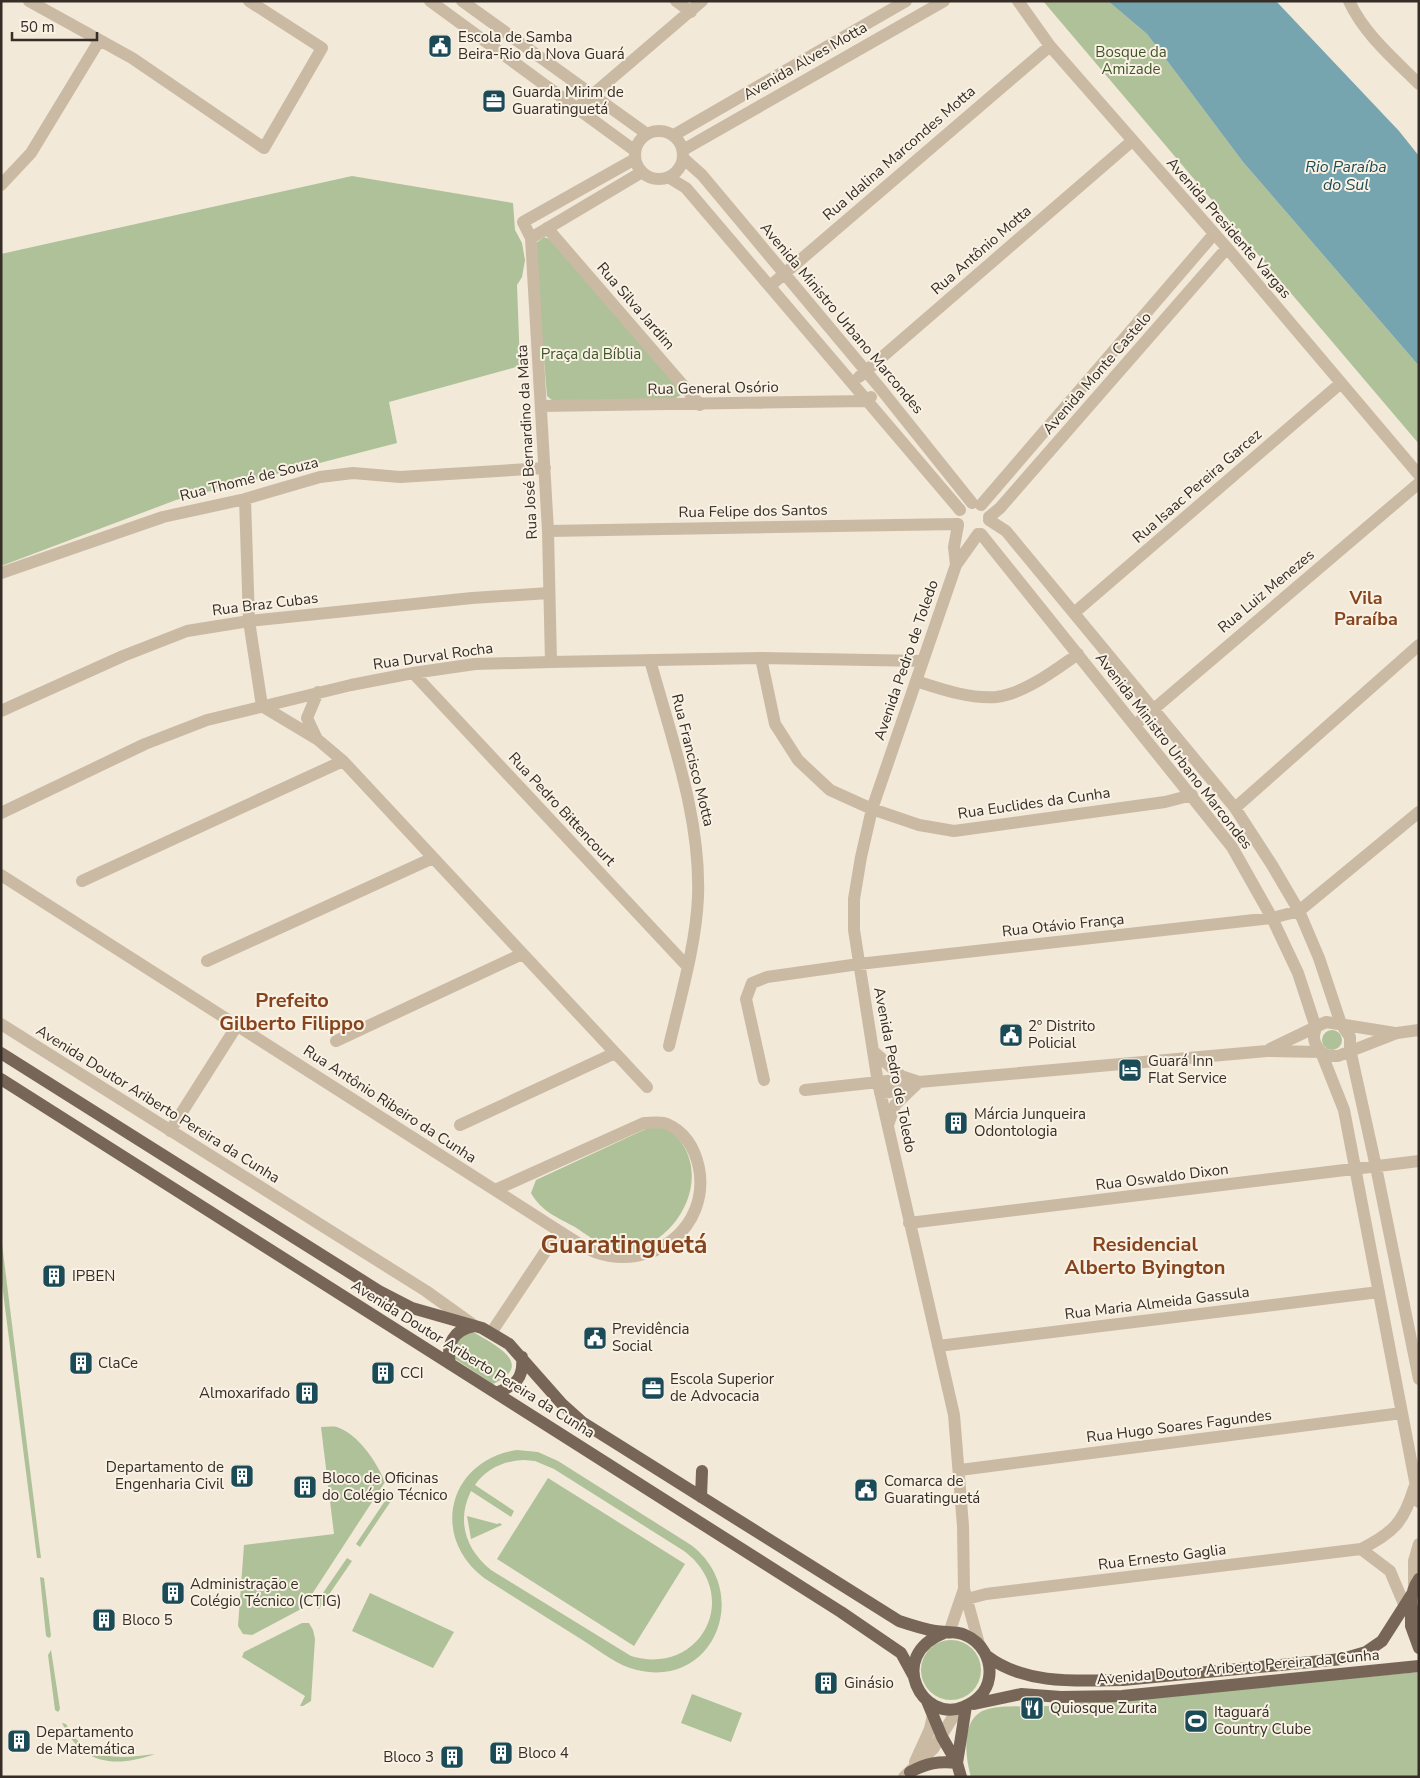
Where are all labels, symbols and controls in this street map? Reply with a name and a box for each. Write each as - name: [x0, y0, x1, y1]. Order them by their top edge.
- scale bar: [12, 10, 98, 42]
- text: 50 m: [20, 17, 55, 37]
- street label: Avenida Alves Motta: [739, 17, 871, 105]
- place label: Escola de Samba Beira-Rio da Nova Guará: [458, 27, 625, 64]
- public building icon: Escola de Samba Beira-Rio da Nova Guará: [427, 33, 453, 59]
- park label: Bosque da Amizade: [1095, 42, 1167, 79]
- street label: Rua Idalina Marcondes Motta: [819, 81, 979, 225]
- place label: Guarda Mirim de Guaratinguetá: [512, 82, 624, 119]
- office icon: Guarda Mirim de Guaratinguetá: [481, 88, 507, 114]
- street label: Avenida Presidente Vargas: [1162, 153, 1296, 303]
- water label: Rio Paraíba do Sul: [1305, 156, 1387, 196]
- street label: Rua Antônio Motta: [927, 201, 1035, 299]
- street label: Avenida Ministro Urbano Marcondes: [756, 218, 928, 418]
- street label: Rua Silva Jardim: [592, 258, 680, 354]
- street label: Avenida Monte Castelo: [1038, 308, 1156, 438]
- street label: Rua José Bernardino da Mata: [512, 344, 542, 540]
- park label: Praça da Bíblia: [541, 344, 641, 364]
- street label: Rua General Osório: [647, 377, 779, 399]
- street label: Rua Isaac Pereira Garcez: [1128, 424, 1266, 548]
- street label: Rua Thomé de Souza: [178, 452, 320, 506]
- street label: Rua Felipe dos Santos: [678, 500, 828, 522]
- street label: Rua Luiz Menezes: [1214, 545, 1318, 637]
- street label: Avenida Pedro de Toledo: [869, 577, 943, 743]
- district label: Vila Paraíba: [1334, 586, 1398, 631]
- street label: Rua Braz Cubas: [211, 588, 319, 620]
- street label: Rua Durval Rocha: [372, 638, 494, 674]
- street label: Avenida Ministro Urbano Marcondes: [1091, 649, 1257, 853]
- street label: Rua Francisco Motta: [667, 692, 719, 828]
- street label: Rua Pedro Bittencourt: [504, 748, 620, 871]
- street label: Rua Euclides da Cunha: [956, 782, 1112, 824]
- street label: Rua Otávio França: [1001, 909, 1125, 941]
- street label: Avenida Pedro de Toledo: [869, 985, 921, 1155]
- district label: Prefeito Gilberto Filippo: [219, 987, 365, 1037]
- place label: 2º Distrito Policial: [1028, 1016, 1095, 1053]
- street label: Avenida Doutor Ariberto Pereira da Cunha: [32, 1020, 284, 1188]
- public building icon: 2º Distrito Policial: [998, 1022, 1024, 1048]
- street label: Rua Antônio Ribeiro da Cunha: [300, 1040, 480, 1168]
- place label: Guará Inn Flat Service: [1148, 1051, 1227, 1088]
- hotel icon: Guará Inn Flat Service: [1117, 1057, 1143, 1083]
- place label: Márcia Junqueira Odontologia: [974, 1104, 1086, 1141]
- building icon: Márcia Junqueira Odontologia: [943, 1110, 969, 1136]
- street label: Rua Oswaldo Dixon: [1094, 1159, 1230, 1195]
- district label: Guaratinguetá: [541, 1228, 707, 1262]
- district label: Residencial Alberto Byington: [1065, 1231, 1225, 1281]
- building icon: IPBEN: [41, 1263, 67, 1289]
- place label: IPBEN: [72, 1266, 115, 1286]
- street label: Avenida Doutor Ariberto Pereira da Cunha: [347, 1275, 599, 1443]
- street label: Rua Maria Almeida Gassula: [1063, 1282, 1251, 1324]
- place label: Previdência Social: [612, 1319, 689, 1356]
- public building icon: Previdência Social: [582, 1325, 608, 1351]
- building icon: ClaCe: [68, 1350, 94, 1376]
- place label: ClaCe: [98, 1353, 138, 1373]
- building icon: CCI: [370, 1360, 396, 1386]
- place label: CCI: [400, 1363, 424, 1383]
- place label: Escola Superior de Advocacia: [670, 1369, 775, 1406]
- office icon: Escola Superior de Advocacia: [640, 1375, 666, 1401]
- building icon: Almoxarifado: [294, 1380, 320, 1406]
- place label: Almoxarifado: [199, 1383, 290, 1403]
- street label: Rua Hugo Soares Fagundes: [1085, 1405, 1273, 1447]
- place label: Departamento de Engenharia Civil: [106, 1457, 225, 1494]
- building icon: Departamento de Engenharia Civil: [229, 1463, 255, 1489]
- place label: Bloco de Oficinas do Colégio Técnico: [322, 1468, 448, 1505]
- place label: Comarca de Guaratinguetá: [884, 1471, 980, 1508]
- building icon: Bloco de Oficinas do Colégio Técnico: [292, 1474, 318, 1500]
- public building icon: Comarca de Guaratinguetá: [853, 1477, 879, 1503]
- street label: Rua Ernesto Gaglia: [1097, 1539, 1227, 1575]
- place label: Administração e Colégio Técnico (CTIG): [190, 1574, 342, 1611]
- building icon: Administração e Colégio Técnico (CTIG): [160, 1580, 186, 1606]
- building icon: Bloco 5: [91, 1607, 117, 1633]
- place label: Bloco 5: [122, 1610, 173, 1630]
- street label: Avenida Doutor Ariberto Pereira da Cunha: [1096, 1645, 1380, 1689]
- building icon: Ginásio: [813, 1670, 839, 1696]
- place label: Ginásio: [844, 1673, 894, 1693]
- restaurant icon: Quiosque Zurita: [1019, 1695, 1045, 1721]
- place label: Quiosque Zurita: [1050, 1698, 1157, 1718]
- place label: Itaguará Country Clube: [1214, 1702, 1311, 1739]
- sports icon: Itaguará Country Clube: [1183, 1708, 1209, 1734]
- place label: Departamento de Matemática: [36, 1722, 135, 1759]
- building icon: Departamento de Matemática: [6, 1728, 32, 1754]
- building icon: Bloco 4: [488, 1740, 514, 1766]
- place label: Bloco 4: [518, 1743, 569, 1763]
- building icon: Bloco 3: [439, 1744, 465, 1770]
- place label: Bloco 3: [383, 1747, 434, 1767]

